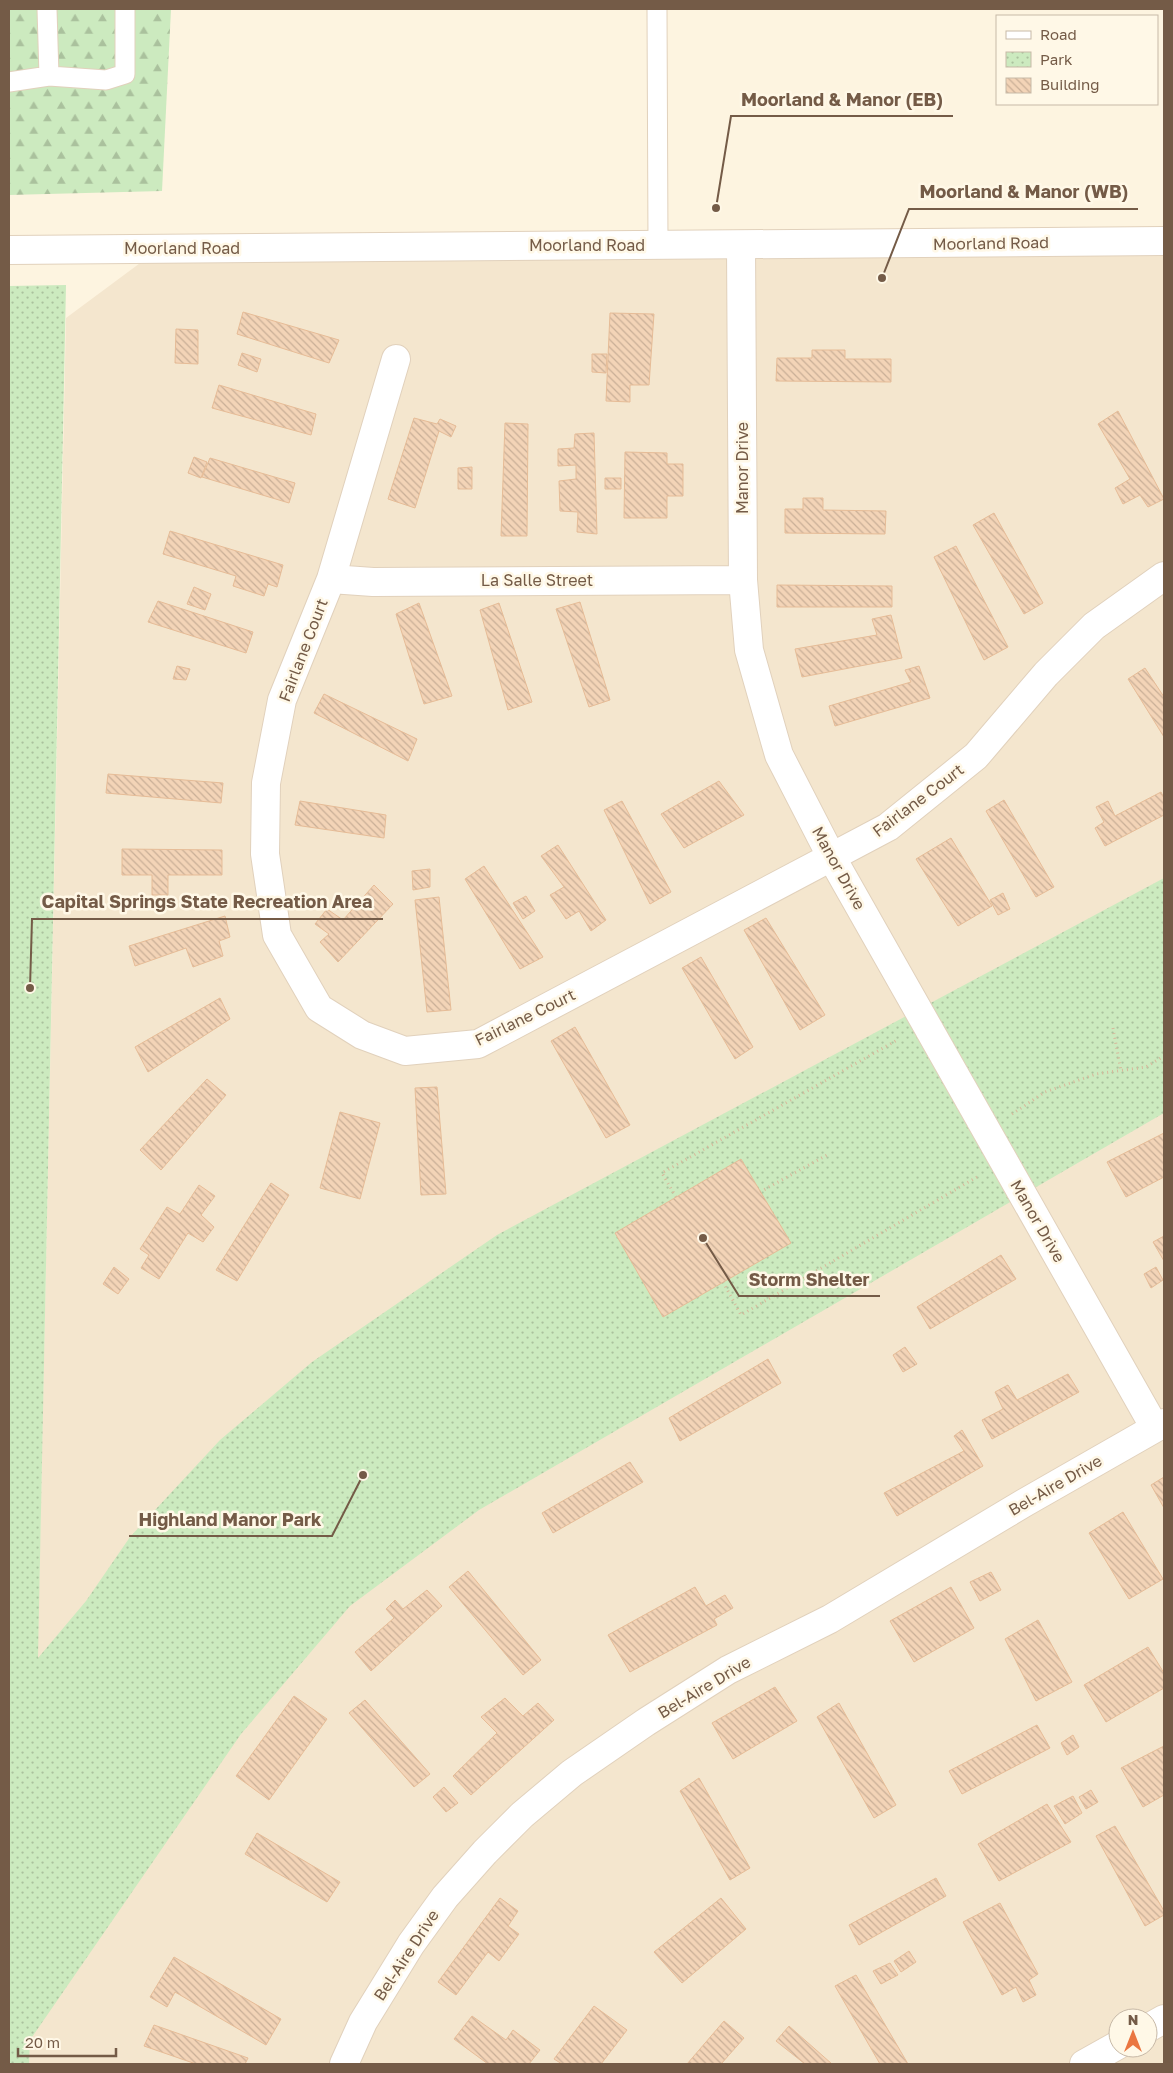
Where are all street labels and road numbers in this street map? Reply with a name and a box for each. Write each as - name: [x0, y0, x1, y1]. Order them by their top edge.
- street label: Moorland Road: [933, 232, 1049, 254]
- street label: Moorland Road: [529, 235, 645, 255]
- street label: Moorland Road: [124, 238, 240, 258]
- street label: Manor Drive: [732, 422, 752, 514]
- street label: La Salle Street: [481, 570, 593, 590]
- street label: Fairlane Court: [274, 595, 332, 705]
- street label: Fairlane Court: [868, 759, 968, 841]
- street label: Manor Drive: [808, 823, 870, 913]
- street label: Fairlane Court: [472, 984, 578, 1050]
- street label: Manor Drive: [1006, 1176, 1070, 1266]
- street label: Bel-Aire Drive: [1005, 1450, 1105, 1520]
- street label: Bel-Aire Drive: [654, 1651, 754, 1723]
- street label: Bel-Aire Drive: [369, 1906, 443, 2004]

